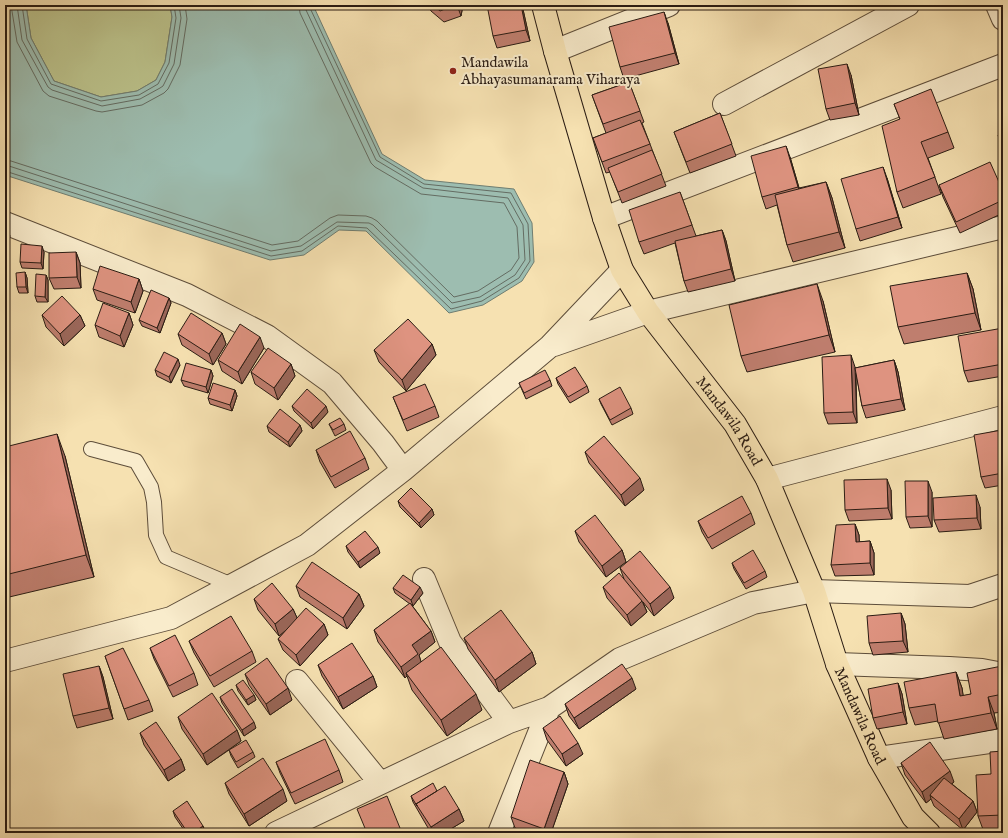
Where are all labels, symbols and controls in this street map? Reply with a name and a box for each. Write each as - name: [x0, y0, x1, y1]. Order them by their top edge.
- place label: Mandawila Abhayasumanarama Viharaya: [460, 53, 640, 89]
- marker: Mandawila Abhayasumanarama Viharaya: [448, 66, 458, 76]
- street label: Mandawila Road: [692, 372, 767, 470]
- street label: Mandawila Road: [830, 664, 891, 769]

